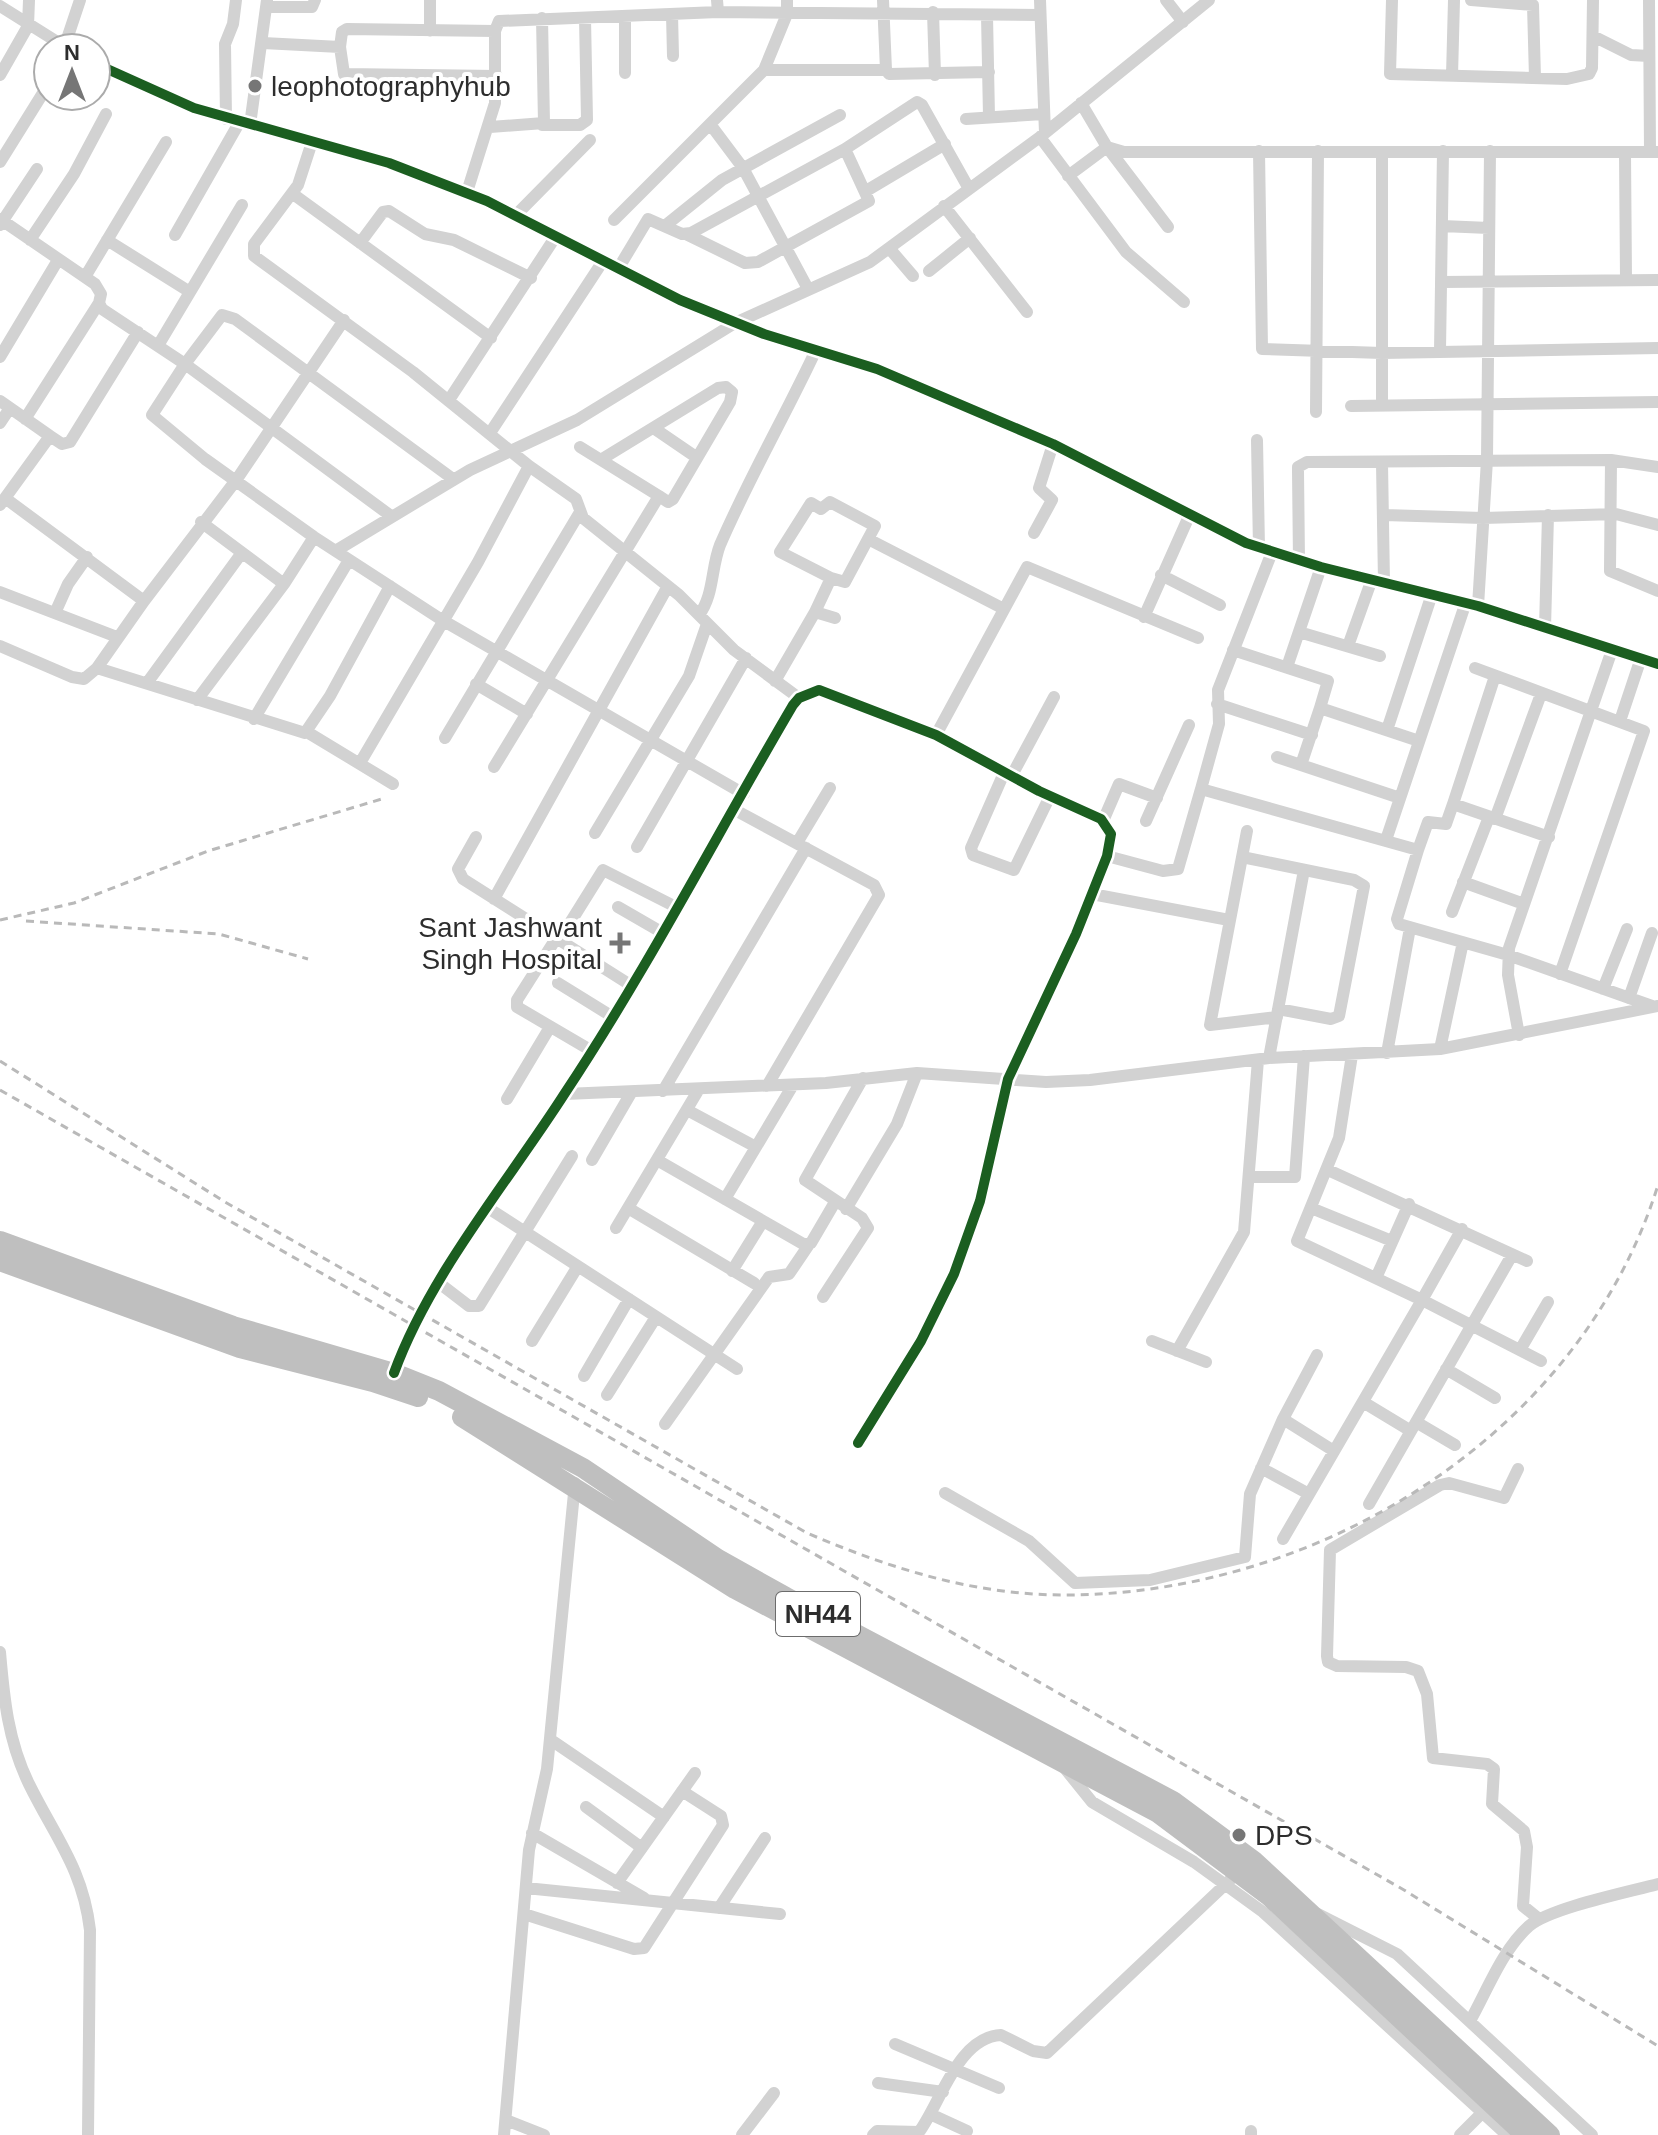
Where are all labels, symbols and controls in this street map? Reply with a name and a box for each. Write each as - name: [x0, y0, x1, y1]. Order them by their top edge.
- north arrow: [32, 32, 112, 112]
- text: N: [64, 40, 80, 65]
- place label: leophotographyhub: [271, 71, 511, 102]
- marker: leophotographyhub: [246, 77, 264, 95]
- place label: Sant Jashwant Singh Hospital: [418, 912, 602, 975]
- marker: Sant Jashwant Singh Hospital: [609, 932, 631, 954]
- road number: NH44: [776, 1592, 860, 1636]
- place label: DPS: [1255, 1820, 1313, 1851]
- marker: DPS: [1230, 1826, 1248, 1844]

